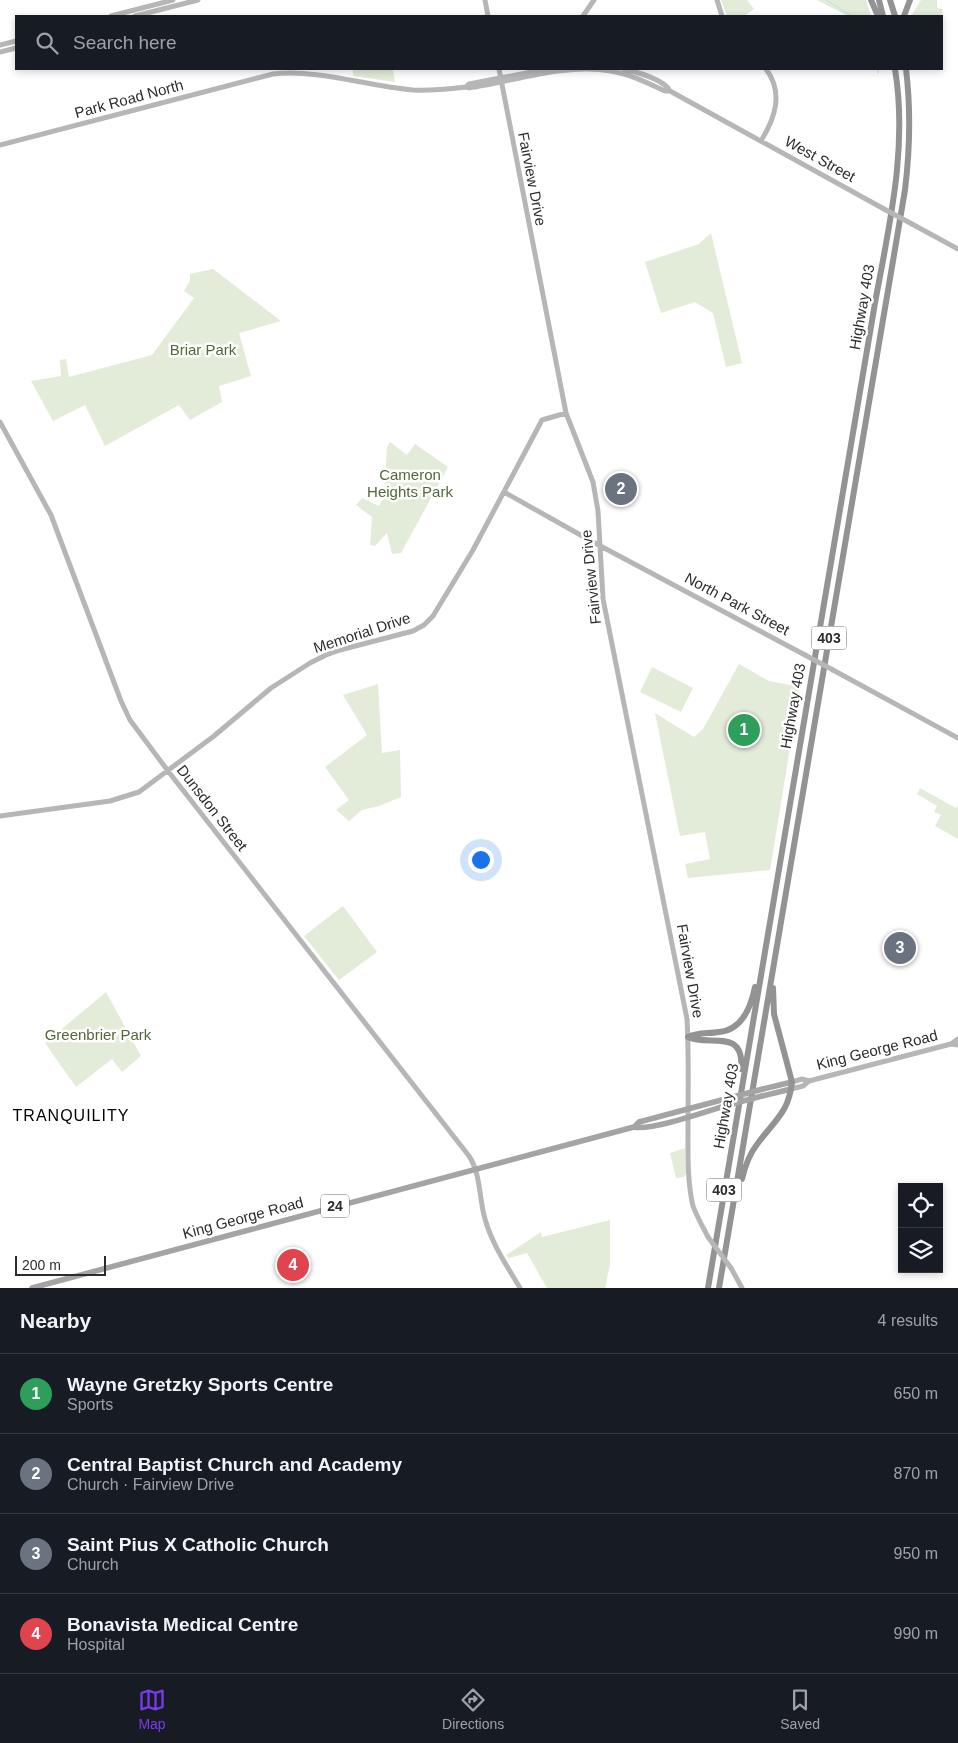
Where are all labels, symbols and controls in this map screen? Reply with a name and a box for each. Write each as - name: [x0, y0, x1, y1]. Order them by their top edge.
- search box: [15, 15, 943, 70]
- icon: search: [33, 29, 61, 57]
- text: Search here: [73, 32, 177, 53]
- street label: Park Road North: [73, 76, 185, 121]
- street label: Fairview Drive: [515, 131, 550, 227]
- street label: West Street: [782, 132, 859, 185]
- street label: Highway 403: [846, 263, 877, 351]
- park label: Briar Park: [170, 341, 237, 358]
- park label: Cameron Heights Park: [367, 466, 453, 500]
- pin: 2: [605, 470, 637, 508]
- street label: Fairview Drive: [577, 529, 604, 625]
- street label: North Park Street: [682, 569, 793, 639]
- street label: Memorial Drive: [311, 609, 412, 656]
- road number: 403: [812, 626, 846, 650]
- street label: Highway 403: [777, 662, 808, 750]
- pin: 1: [728, 711, 760, 749]
- street label: Dunsdon Street: [174, 761, 252, 855]
- your location: [468, 847, 494, 873]
- street label: Fairview Drive: [674, 923, 707, 1019]
- pin: 3: [884, 929, 916, 967]
- park label: Greenbrier Park: [45, 1026, 152, 1043]
- street label: King George Road: [815, 1026, 939, 1073]
- street label: Highway 403: [710, 1062, 741, 1150]
- district label: TRANQUILITY: [13, 1107, 129, 1124]
- road number: 403: [706, 1178, 742, 1202]
- map controls: [898, 1183, 943, 1273]
- button: locate: [898, 1183, 943, 1228]
- street label: King George Road: [181, 1193, 305, 1242]
- road number: 24: [321, 1194, 349, 1218]
- button: layers: [898, 1228, 943, 1273]
- pin: 4: [277, 1246, 309, 1284]
- scale bar: [15, 1253, 106, 1276]
- text: 200 m: [22, 1257, 61, 1273]
- text: Nearby: [20, 1309, 91, 1332]
- text: 4 results: [878, 1312, 938, 1329]
- text: Wayne Gretzky Sports Centre: [67, 1374, 333, 1395]
- text: 1: [32, 1385, 40, 1402]
- text: 650 m: [894, 1385, 938, 1402]
- text: Sports: [67, 1396, 113, 1413]
- text: Central Baptist Church and Academy: [67, 1454, 402, 1475]
- text: 2: [32, 1465, 40, 1482]
- text: 870 m: [894, 1465, 938, 1482]
- text: Church · Fairview Drive: [67, 1476, 234, 1493]
- text: Saint Pius X Catholic Church: [67, 1534, 329, 1555]
- text: 3: [32, 1545, 40, 1562]
- text: 950 m: [894, 1545, 938, 1562]
- text: Church: [67, 1556, 119, 1573]
- text: Bonavista Medical Centre: [67, 1614, 298, 1635]
- text: 4: [32, 1625, 40, 1642]
- text: 990 m: [894, 1625, 938, 1642]
- text: Hospital: [67, 1636, 125, 1653]
- tab: Map: [138, 1686, 166, 1732]
- tab: Directions: [442, 1686, 504, 1732]
- tab: Saved: [780, 1686, 820, 1732]

